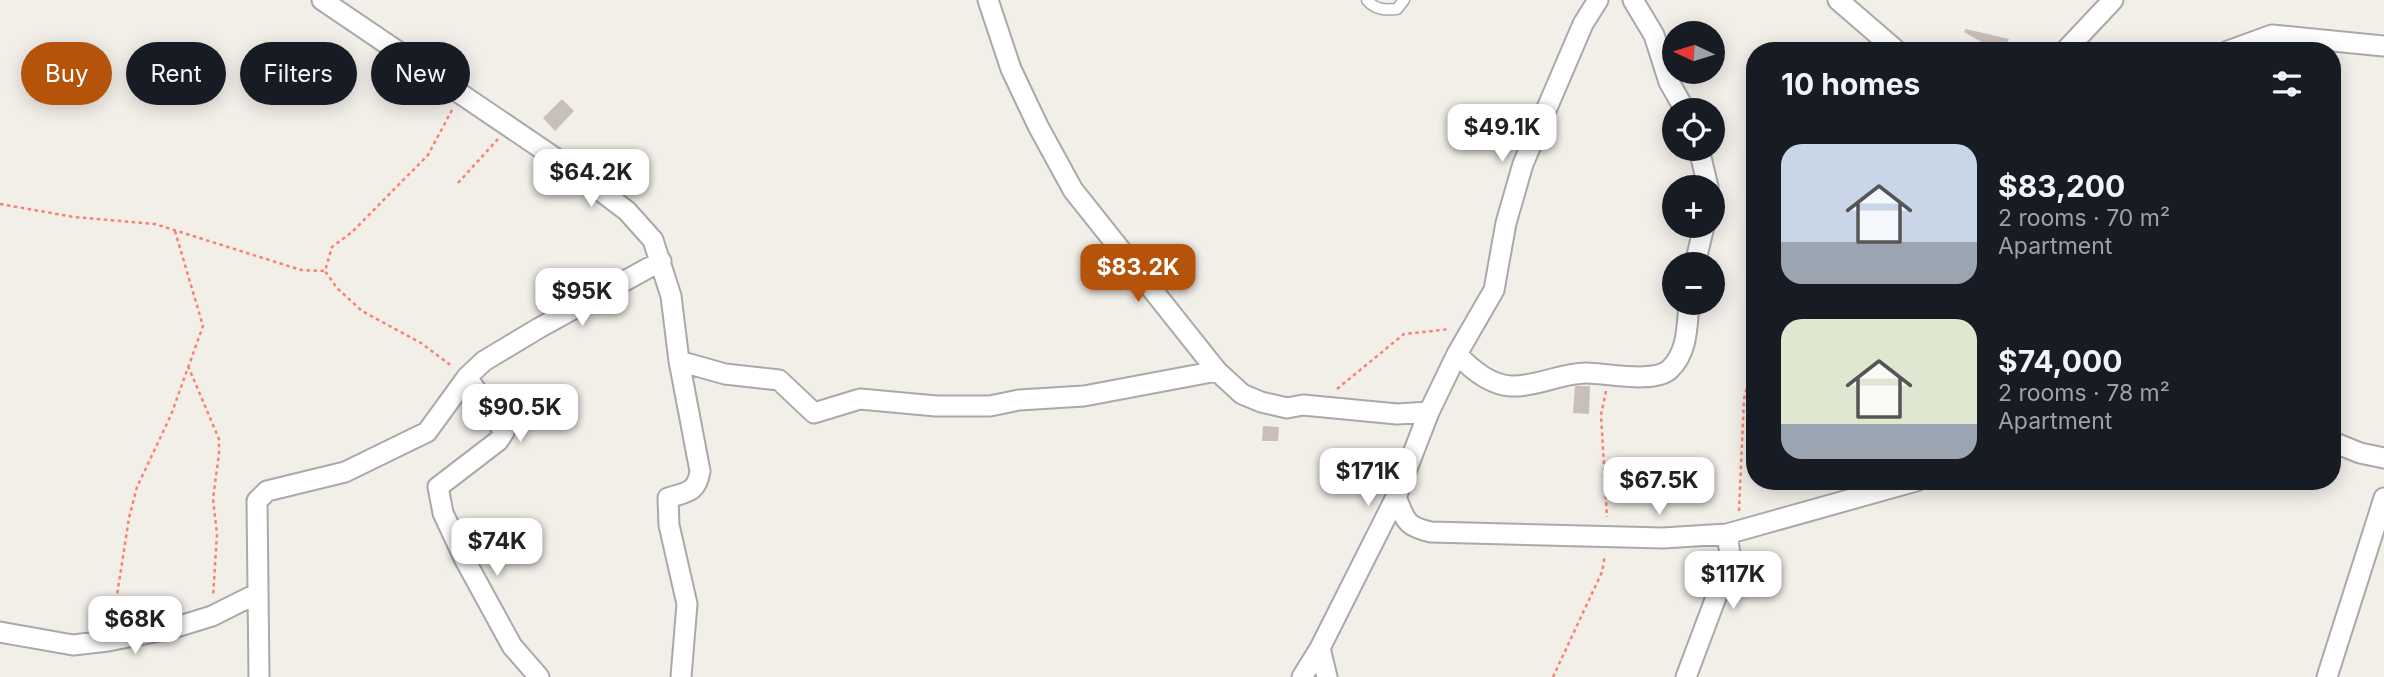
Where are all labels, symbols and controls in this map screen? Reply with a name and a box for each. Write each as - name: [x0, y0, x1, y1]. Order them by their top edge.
- north arrow: [1662, 21, 1726, 84]
- map controls: [1662, 21, 1725, 315]
- chip: Buy: [21, 42, 112, 105]
- chip: Rent: [126, 42, 226, 105]
- chip: Filters: [240, 42, 357, 105]
- chip: New: [371, 42, 470, 105]
- icon: filters: [2268, 65, 2306, 103]
- text: 10 homes: [1781, 66, 1920, 102]
- button: locate: [1662, 98, 1725, 161]
- pin: $49.1K: [1445, 104, 1559, 164]
- text: $49.1K: [1464, 113, 1540, 141]
- pin: $64.2K: [534, 150, 648, 209]
- text: $64.2K: [549, 158, 633, 186]
- text: $83,200: [1998, 168, 2125, 204]
- icon: home: [1837, 172, 1921, 256]
- button: +: [1662, 175, 1725, 238]
- text: 2 rooms · 70 m²: [1998, 204, 2170, 232]
- text: Apartment: [1998, 232, 2112, 260]
- pin: $83.2K: [1081, 244, 1195, 304]
- button: −: [1662, 252, 1725, 315]
- text: $83.2K: [1096, 253, 1180, 281]
- pin: $95K: [541, 268, 623, 328]
- text: $95K: [551, 277, 613, 305]
- text: $74,000: [1998, 343, 2122, 379]
- icon: home: [1837, 347, 1921, 431]
- text: 2 rooms · 78 m²: [1998, 379, 2170, 407]
- pin: $90.5K: [463, 384, 577, 444]
- text: $90.5K: [478, 393, 562, 421]
- text: Apartment: [1998, 407, 2112, 435]
- pin: $171K: [1319, 448, 1417, 508]
- text: $171K: [1336, 457, 1400, 485]
- pin: $67.5K: [1602, 458, 1716, 517]
- text: $67.5K: [1619, 466, 1699, 494]
- pin: $74K: [456, 518, 538, 578]
- text: $74K: [467, 527, 527, 555]
- pin: $117K: [1684, 552, 1782, 611]
- text: $117K: [1701, 560, 1765, 588]
- pin: $68K: [94, 596, 176, 656]
- text: $68K: [104, 605, 166, 633]

